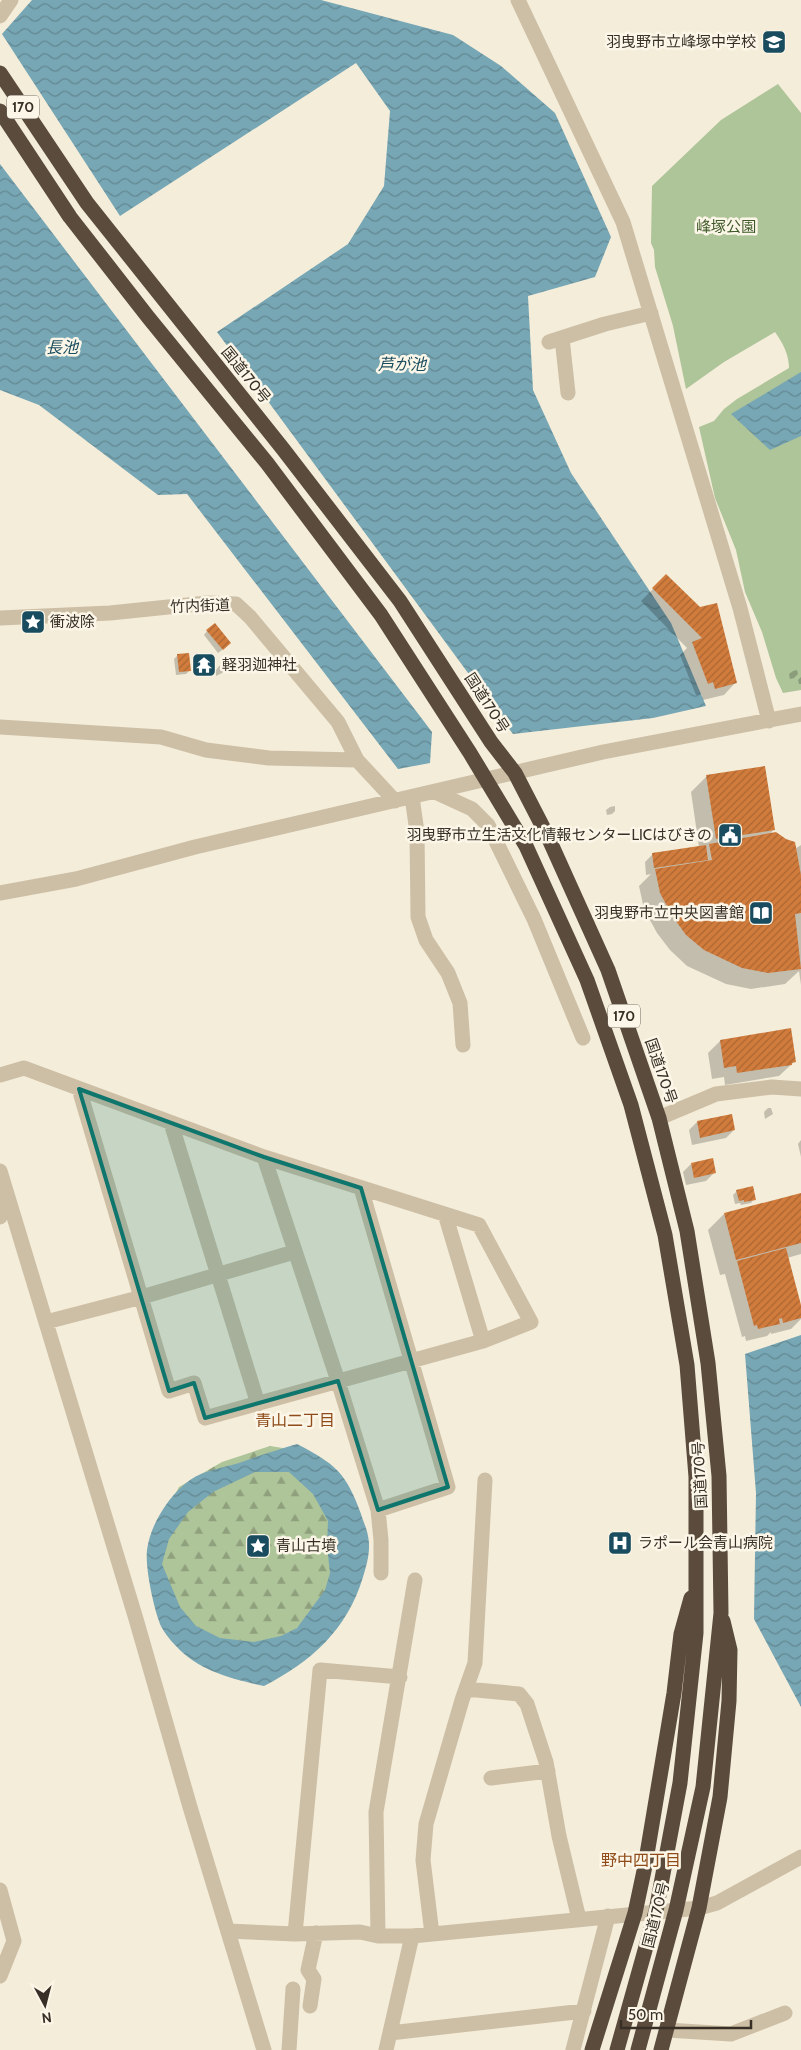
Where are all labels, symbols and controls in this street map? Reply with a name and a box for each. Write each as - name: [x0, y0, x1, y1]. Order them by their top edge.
- school or university icon: 羽曳野市立峰塚中学校: [761, 29, 787, 55]
- place label: 羽曳野市立峰塚中学校: [606, 33, 756, 51]
- road number: 170: [7, 95, 39, 118]
- park label: 峰塚公園: [696, 218, 756, 236]
- water label: 長池: [46, 338, 80, 357]
- street label: 国道170号: [218, 343, 274, 407]
- water label: 芦が池: [378, 355, 428, 374]
- street label: 竹内街道: [170, 596, 230, 616]
- place icon: 衝波除: [20, 609, 46, 635]
- place label: 衝波除: [50, 613, 95, 631]
- temple icon: 軽羽迦神社: [191, 652, 217, 678]
- place label: 軽羽迦神社: [222, 656, 297, 674]
- street label: 国道170号: [461, 670, 513, 736]
- public building icon: 羽曳野市立生活文化情報センターLICはびきの: [717, 822, 743, 848]
- place label: 羽曳野市立生活文化情報センターLICはびきの: [406, 826, 712, 844]
- library icon: 羽曳野市立中央図書館: [748, 900, 774, 926]
- place label: 羽曳野市立中央図書館: [594, 904, 744, 922]
- road number: 170: [608, 1004, 640, 1028]
- street label: 国道170号: [641, 1036, 681, 1106]
- district label: 青山二丁目: [255, 1411, 335, 1430]
- street label: 国道170号: [689, 1441, 711, 1509]
- hospital icon: ラポール会青山病院: [607, 1530, 633, 1556]
- place icon: 青山古墳: [245, 1533, 271, 1559]
- place label: ラポール会青山病院: [638, 1534, 773, 1552]
- place label: 青山古墳: [276, 1537, 336, 1555]
- district label: 野中四丁目: [601, 1851, 681, 1870]
- street label: 国道170号: [639, 1880, 673, 1950]
- north arrow: [20, 1980, 70, 2030]
- scale bar: [621, 1998, 751, 2030]
- text: 50 m: [628, 2006, 663, 2024]
- text: N: [41, 2008, 53, 2027]

